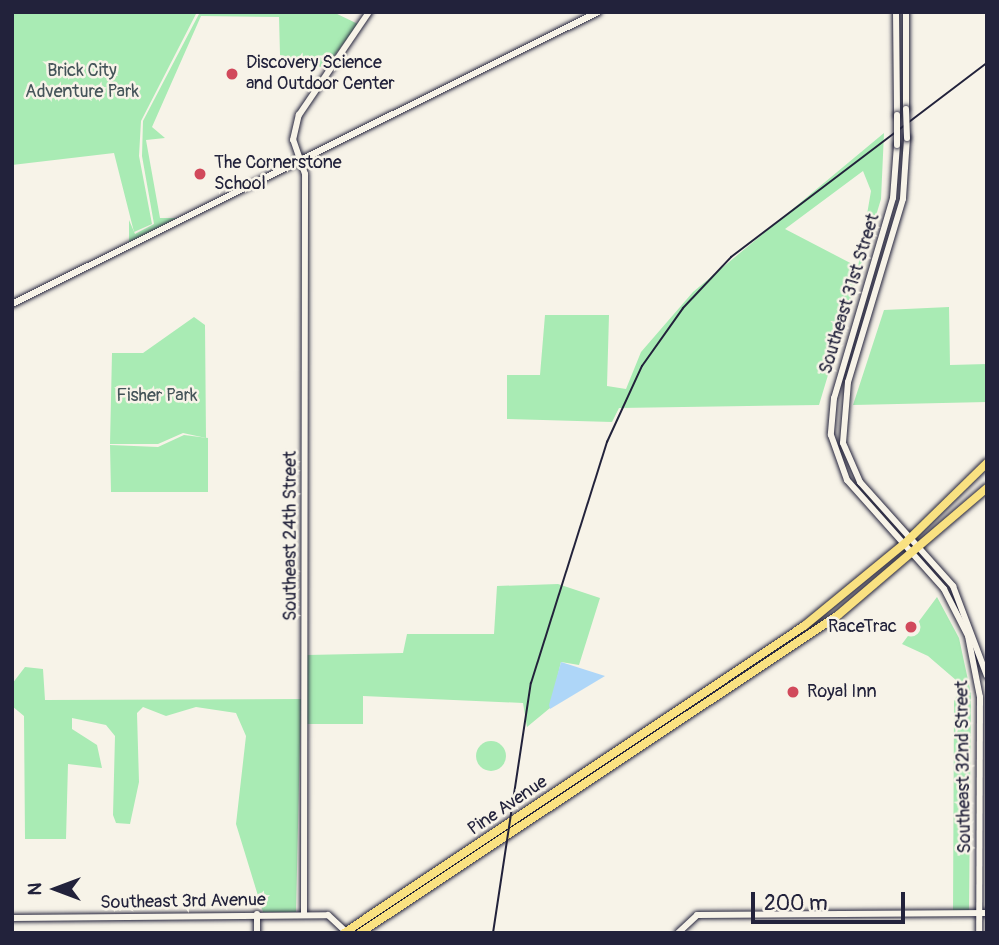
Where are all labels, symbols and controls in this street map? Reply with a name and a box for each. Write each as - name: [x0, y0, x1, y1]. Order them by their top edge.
- place label: Discovery Science and Outdoor Center: [246, 53, 395, 96]
- park label: Brick City Adventure Park: [25, 61, 139, 104]
- marker: Discovery Science and Outdoor Center: [224, 66, 240, 82]
- place label: The Cornerstone School: [214, 153, 342, 196]
- marker: The Cornerstone School: [192, 166, 208, 182]
- street label: Southeast 31st Street: [815, 211, 885, 377]
- park label: Fisher Park: [116, 385, 198, 407]
- street label: Southeast 24th Street: [280, 451, 302, 621]
- place label: RaceTrac: [828, 616, 897, 638]
- marker: RaceTrac: [903, 619, 919, 635]
- street label: Southeast 32nd Street: [952, 680, 976, 854]
- place label: Royal Inn: [807, 681, 877, 703]
- marker: Royal Inn: [785, 684, 801, 700]
- street label: Pine Avenue: [464, 772, 552, 840]
- north arrow: [21, 854, 91, 924]
- scale bar: [754, 878, 908, 922]
- text: N: [23, 883, 47, 895]
- street label: Southeast 3rd Avenue: [100, 890, 266, 914]
- text: 200 m: [764, 890, 828, 917]

